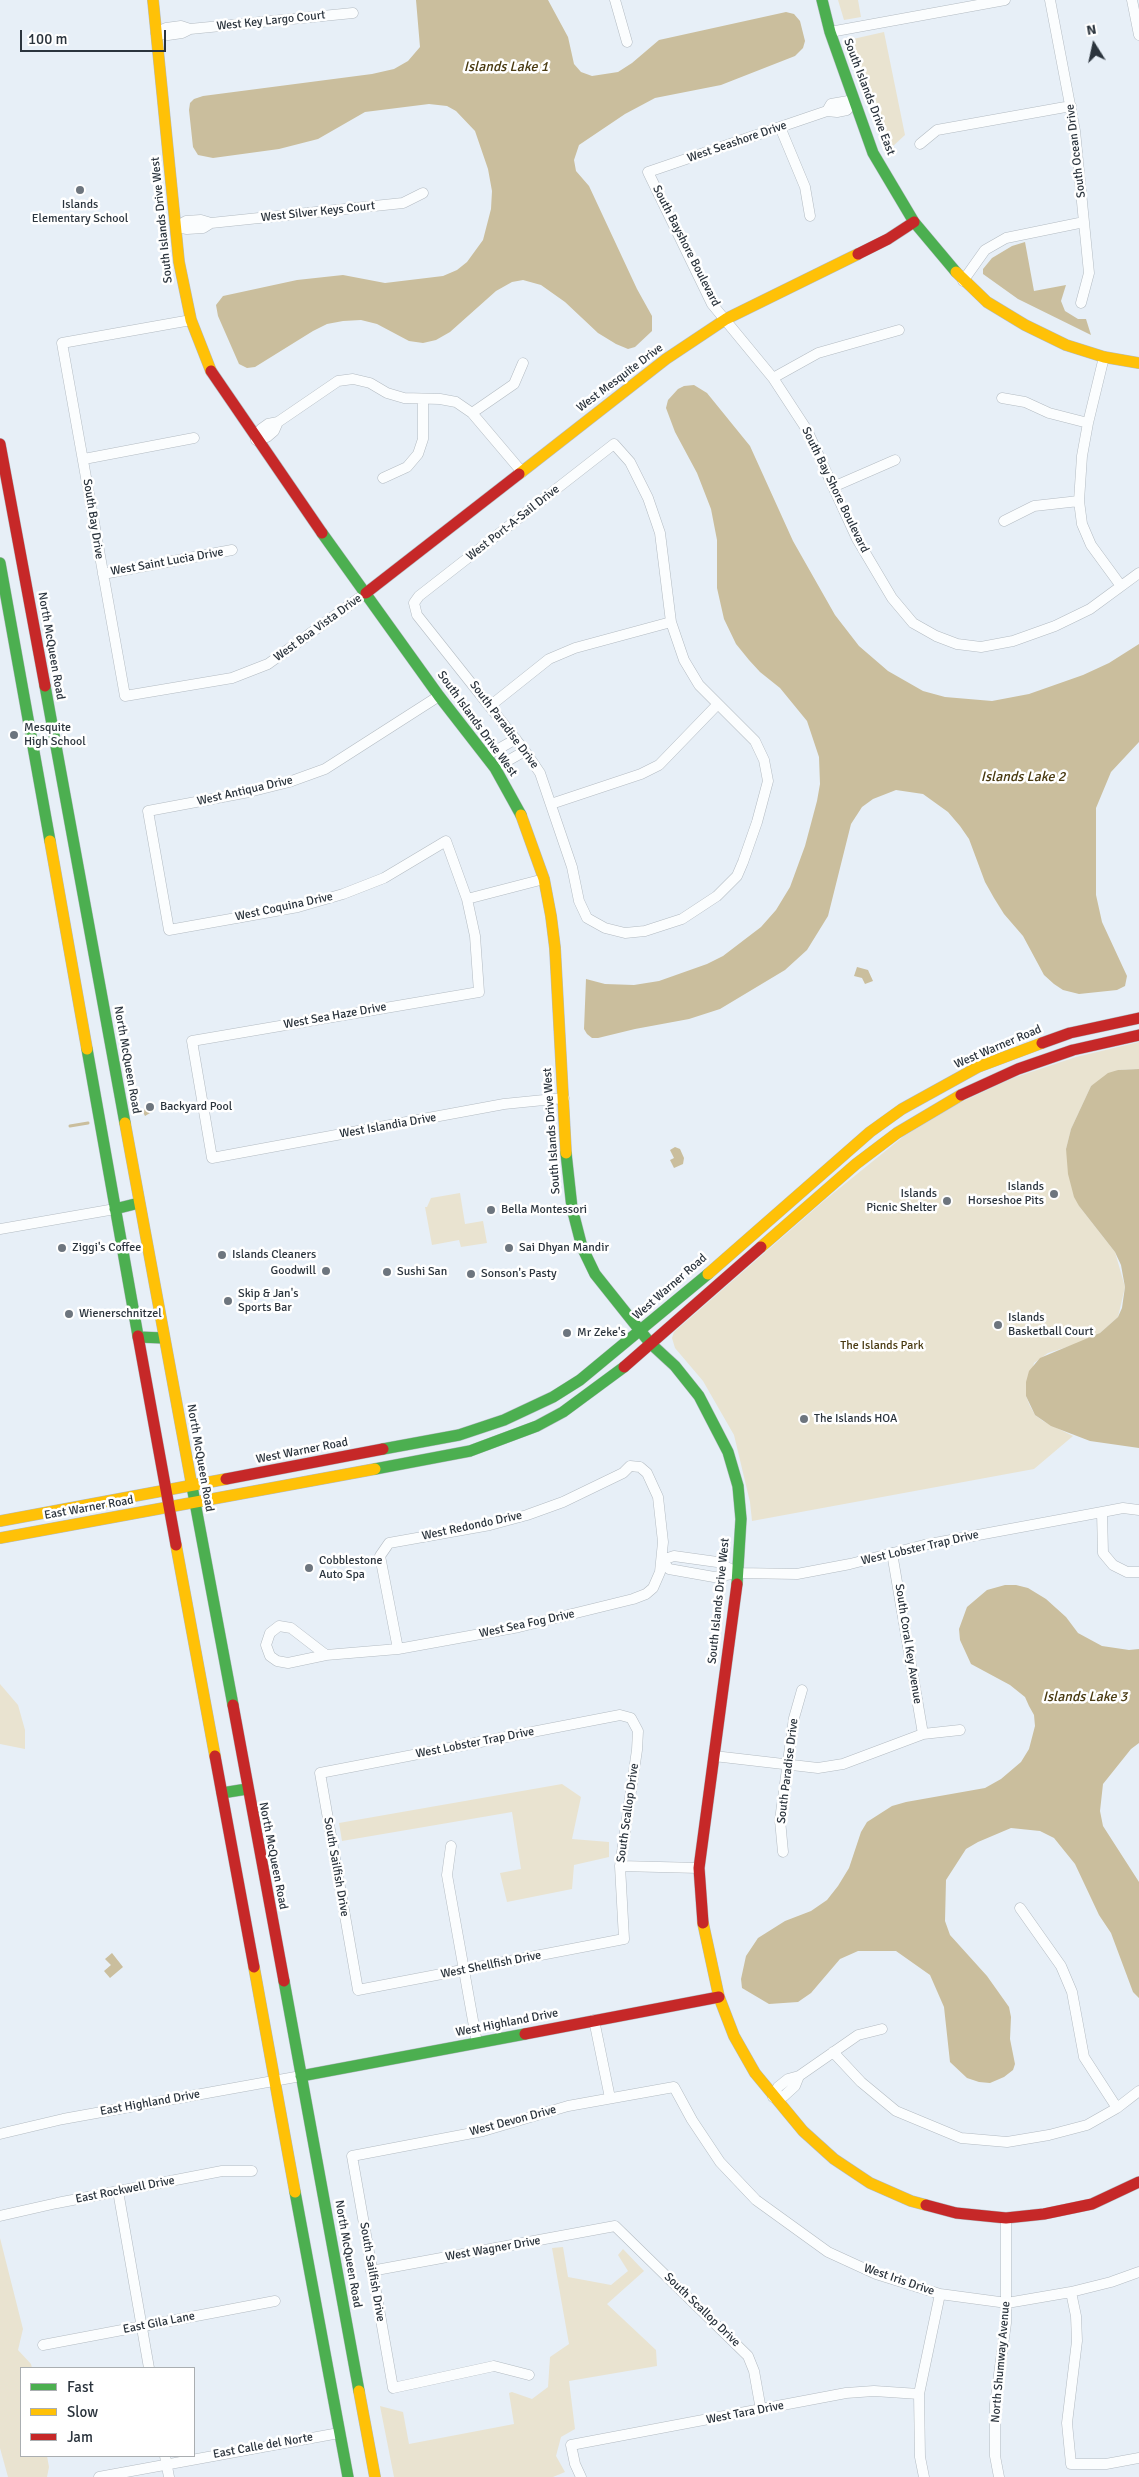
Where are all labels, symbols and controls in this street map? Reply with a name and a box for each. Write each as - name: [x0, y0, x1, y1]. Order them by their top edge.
- street label: West Key Largo Court: [216, 8, 326, 34]
- scale bar: [22, 20, 169, 52]
- north arrow: [1069, 20, 1119, 70]
- text: N: [1085, 21, 1098, 39]
- text: 100 m: [28, 30, 68, 48]
- street label: South Islands Drive East: [840, 37, 898, 157]
- water label: Islands Lake 1: [464, 59, 548, 75]
- street label: South Ocean Drive: [1063, 103, 1089, 199]
- street label: West Seashore Drive: [685, 118, 789, 166]
- street label: South Islands Drive West: [148, 156, 176, 284]
- street label: South Bayshore Boulevard: [649, 183, 723, 309]
- marker: Islands Elementary School: [74, 184, 86, 196]
- place label: Islands Elementary School: [32, 198, 128, 226]
- street label: West Silver Keys Court: [260, 199, 376, 225]
- street label: West Mesquite Drive: [574, 341, 666, 415]
- street label: South Bay Shore Boulevard: [798, 425, 872, 555]
- street label: South Bay Drive: [80, 478, 106, 560]
- street label: West Port-A-Sail Drive: [464, 482, 562, 564]
- street label: West Saint Lucia Drive: [109, 545, 225, 579]
- street label: North McQueen Road: [34, 591, 68, 701]
- street label: West Boa Vista Drive: [271, 591, 365, 665]
- street label: South Islands Drive West: [434, 669, 520, 779]
- street label: South Paradise Drive: [466, 678, 542, 772]
- place label: Mesquite High School: [24, 721, 86, 749]
- marker: Mesquite High School: [8, 729, 20, 741]
- water label: Islands Lake 2: [981, 769, 1065, 785]
- street label: West Antiqua Drive: [196, 773, 294, 809]
- street label: West Coquina Drive: [234, 890, 334, 924]
- street label: West Sea Haze Drive: [283, 1000, 387, 1032]
- street label: North McQueen Road: [110, 1005, 144, 1115]
- street label: West Warner Road: [952, 1022, 1044, 1072]
- street label: South Islands Drive West: [540, 1067, 564, 1195]
- place label: Backyard Pool: [160, 1100, 232, 1114]
- marker: Backyard Pool: [144, 1101, 156, 1113]
- street label: West Islandia Drive: [339, 1110, 437, 1142]
- place label: Islands Horseshoe Pits: [968, 1180, 1044, 1208]
- place label: Islands Picnic Shelter: [866, 1187, 937, 1215]
- marker: Islands Horseshoe Pits: [1048, 1188, 1060, 1200]
- marker: Islands Picnic Shelter: [941, 1195, 953, 1207]
- place label: Bella Montessori: [501, 1203, 587, 1217]
- marker: Bella Montessori: [485, 1204, 497, 1216]
- place label: Ziggi's Coffee: [72, 1241, 141, 1255]
- place label: Sai Dhyan Mandir: [519, 1241, 609, 1255]
- marker: Ziggi's Coffee: [56, 1242, 68, 1254]
- marker: Sai Dhyan Mandir: [503, 1242, 515, 1254]
- place label: Islands Cleaners: [232, 1248, 316, 1262]
- marker: Islands Cleaners: [216, 1249, 228, 1261]
- street label: West Warner Road: [630, 1251, 710, 1323]
- place label: Goodwill: [270, 1264, 316, 1278]
- marker: Goodwill: [320, 1265, 332, 1277]
- place label: Sushi San: [397, 1265, 447, 1279]
- marker: Sushi San: [381, 1266, 393, 1278]
- place label: Sonson's Pasty: [481, 1267, 557, 1281]
- marker: Sonson's Pasty: [465, 1268, 477, 1280]
- place label: Skip & Jan's Sports Bar: [238, 1287, 298, 1315]
- marker: Skip & Jan's Sports Bar: [222, 1295, 234, 1307]
- place label: Wienerschnitzel: [79, 1307, 162, 1321]
- marker: Wienerschnitzel: [63, 1308, 75, 1320]
- place label: Islands Basketball Court: [1008, 1311, 1093, 1339]
- marker: Islands Basketball Court: [992, 1319, 1004, 1331]
- place label: Mr Zeke's: [577, 1326, 626, 1340]
- marker: Mr Zeke's: [561, 1327, 573, 1339]
- park label: The Islands Park: [840, 1339, 924, 1353]
- street label: North McQueen Road: [183, 1403, 217, 1513]
- place label: The Islands HOA: [814, 1412, 897, 1426]
- marker: The Islands HOA: [798, 1413, 810, 1425]
- street label: West Warner Road: [255, 1435, 349, 1467]
- street label: East Warner Road: [43, 1493, 135, 1523]
- street label: West Redondo Drive: [421, 1508, 523, 1544]
- street label: West Lobster Trap Drive: [860, 1527, 980, 1569]
- street label: South Islands Drive West: [705, 1537, 733, 1665]
- place label: Cobblestone Auto Spa: [319, 1554, 383, 1582]
- marker: Cobblestone Auto Spa: [303, 1562, 315, 1574]
- street label: South Coral Key Avenue: [891, 1583, 925, 1705]
- street label: West Sea Fog Drive: [478, 1607, 576, 1641]
- water label: Islands Lake 3: [1043, 1689, 1127, 1705]
- street label: South Paradise Drive: [774, 1717, 802, 1825]
- street label: West Lobster Trap Drive: [415, 1724, 535, 1762]
- street label: South Scallop Drive: [614, 1762, 642, 1864]
- street label: North McQueen Road: [256, 1801, 290, 1911]
- street label: South Sailfish Drive: [320, 1816, 352, 1918]
- street label: West Shellfish Drive: [440, 1948, 542, 1982]
- street label: West Highland Drive: [455, 2006, 559, 2040]
- street label: East Highland Drive: [99, 2087, 201, 2119]
- street label: West Devon Drive: [468, 2103, 558, 2139]
- street label: East Rockwell Drive: [74, 2173, 176, 2207]
- street label: North McQueen Road: [331, 2199, 365, 2309]
- street label: South Sailfish Drive: [356, 2221, 388, 2323]
- street label: West Wagner Drive: [444, 2234, 542, 2264]
- street label: West Iris Drive: [862, 2261, 936, 2299]
- street label: South Scallop Drive: [661, 2270, 743, 2350]
- street label: North Shumway Avenue: [989, 2301, 1013, 2423]
- street label: East Gila Lane: [122, 2309, 196, 2337]
- legend: [20, 2367, 195, 2457]
- text: Fast: [67, 2378, 94, 2396]
- street label: West Tara Drive: [705, 2398, 785, 2428]
- text: Slow: [67, 2403, 98, 2421]
- text: Jam: [67, 2428, 93, 2446]
- street label: East Calle del Norte: [212, 2430, 314, 2462]

